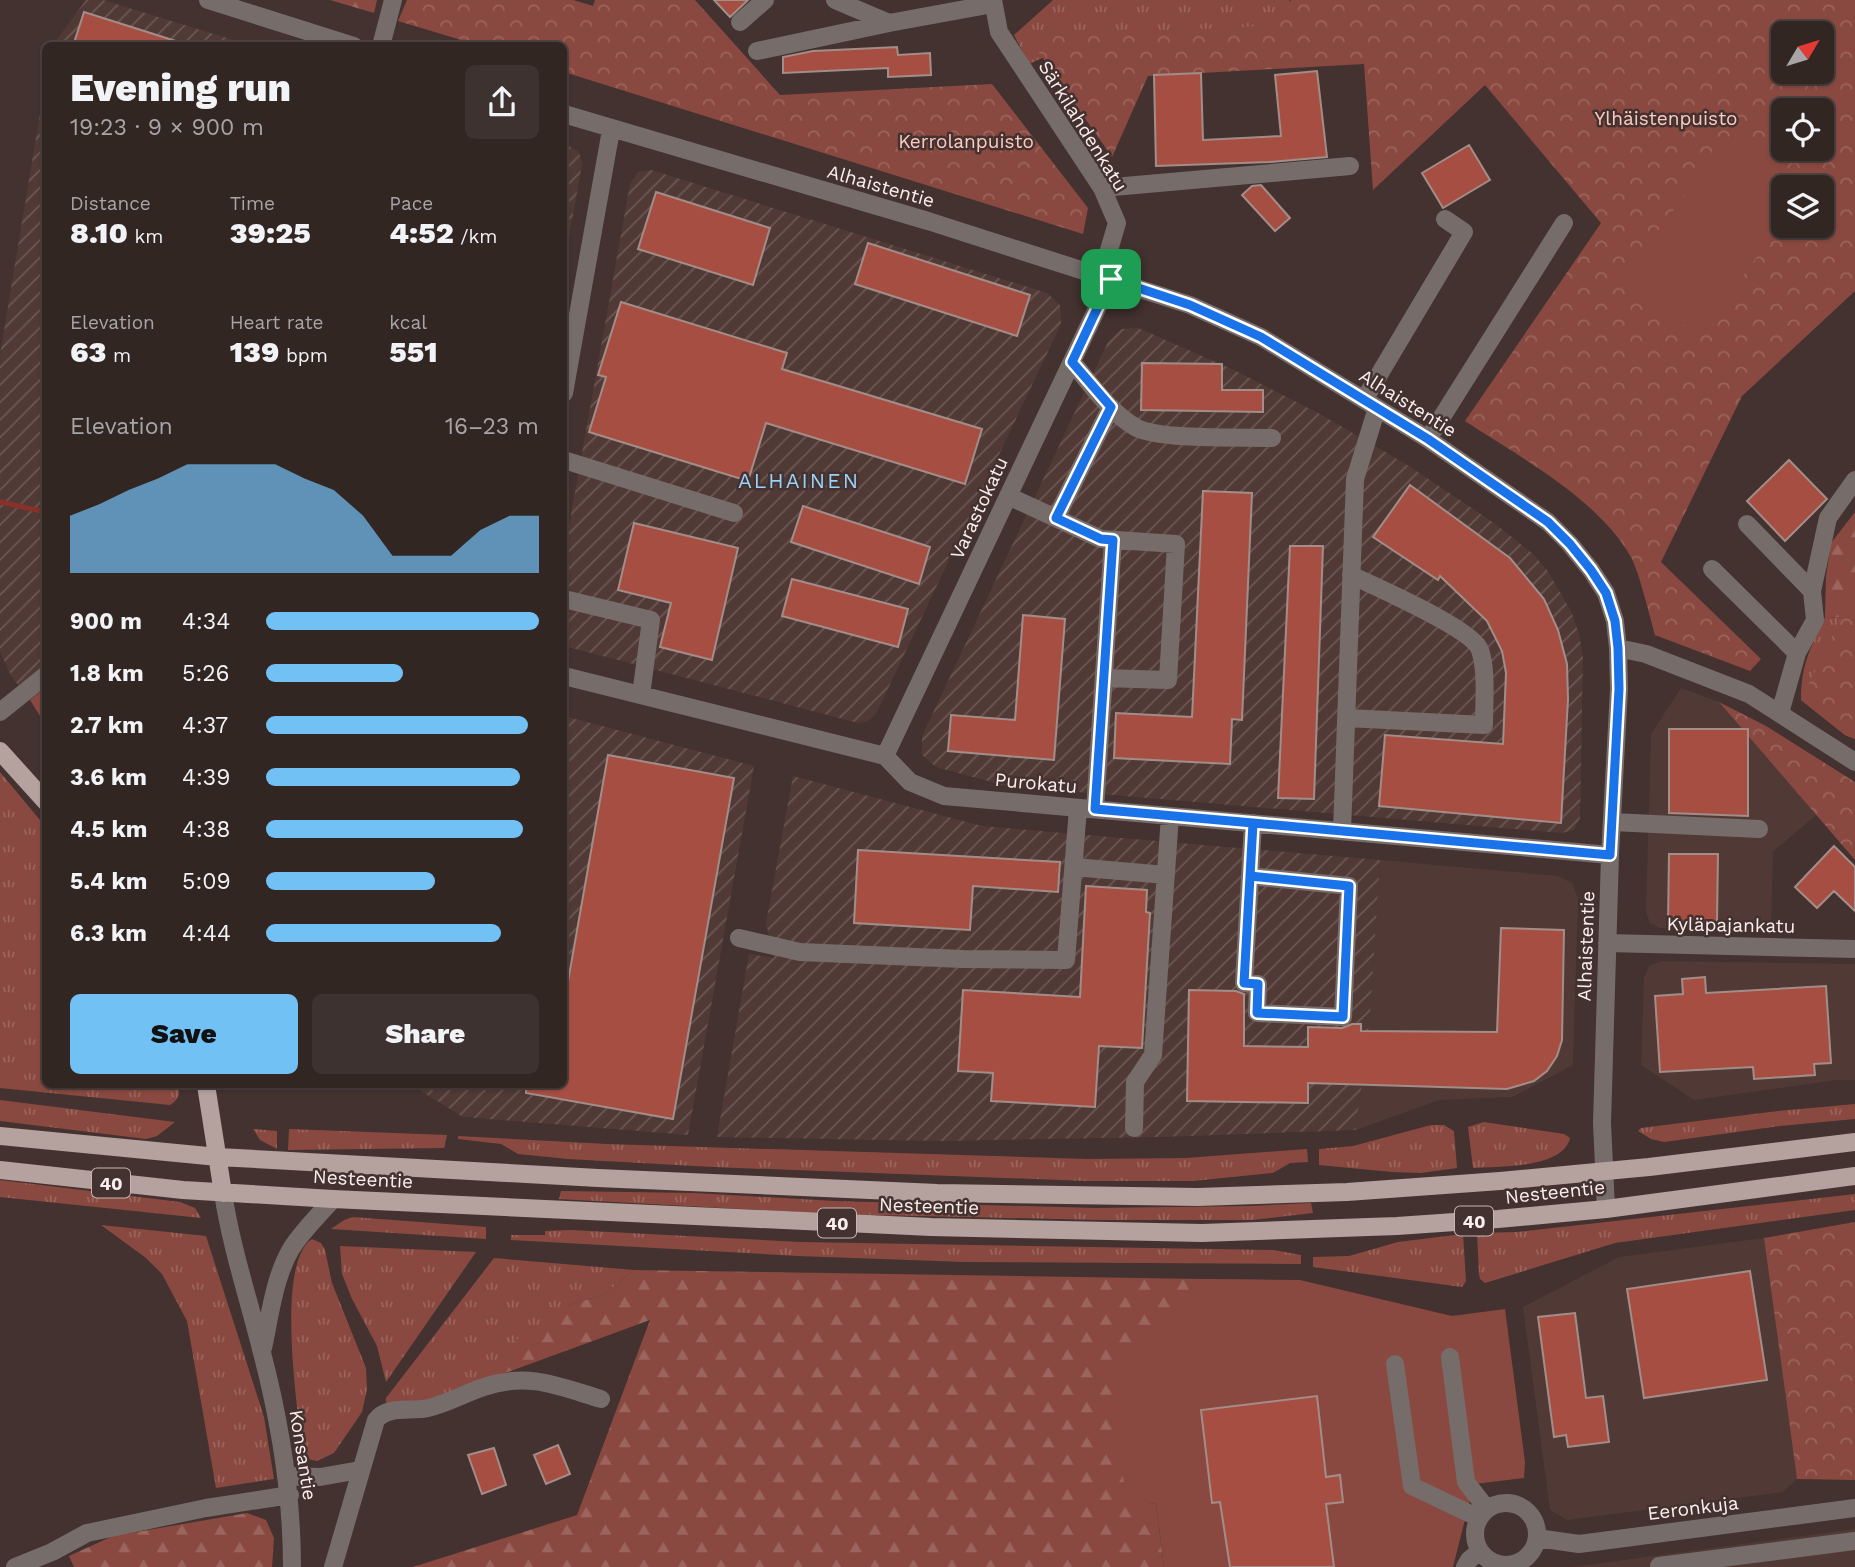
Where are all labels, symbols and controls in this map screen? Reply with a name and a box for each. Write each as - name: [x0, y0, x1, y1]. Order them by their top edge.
- north arrow: [1771, 21, 1834, 84]
- map controls: [1771, 21, 1834, 238]
- street label: Särkilahdenkatu: [1034, 56, 1132, 196]
- button: share: [465, 65, 539, 139]
- text: Evening run: [70, 66, 291, 110]
- button: locate: [1771, 98, 1834, 161]
- park label: Ylhäistenpuisto: [1594, 107, 1738, 130]
- text: 19:23 · 9 × 900 m: [70, 114, 264, 141]
- park label: Kerrolanpuisto: [898, 130, 1034, 153]
- street label: Alhaistentie: [825, 160, 937, 212]
- button: layers: [1771, 175, 1834, 238]
- text: Distance: [70, 192, 151, 215]
- text: Time: [230, 192, 275, 215]
- text: Pace: [389, 192, 433, 215]
- text: 8.10: [70, 215, 128, 250]
- text: 39:25: [230, 215, 311, 250]
- text: 4:52: [389, 215, 454, 250]
- text: km: [128, 225, 163, 248]
- text: /km: [454, 225, 497, 248]
- pin: [1081, 249, 1141, 309]
- icon: arrive: [1092, 260, 1130, 298]
- text: Elevation: [70, 311, 155, 334]
- text: Heart rate: [230, 311, 324, 334]
- text: kcal: [389, 311, 427, 334]
- text: 63: [70, 334, 106, 369]
- text: 139: [230, 334, 279, 369]
- text: 551: [389, 334, 438, 369]
- text: m: [106, 344, 131, 367]
- text: bpm: [279, 344, 328, 367]
- street label: Alhaistentie: [1355, 364, 1461, 442]
- text: Elevation: [70, 413, 173, 440]
- text: 16–23 m: [445, 413, 539, 440]
- street label: Varastokatu: [945, 453, 1013, 563]
- district label: ALHAINEN: [738, 468, 860, 493]
- text: 900 m: [70, 608, 142, 635]
- text: 4:34: [182, 608, 230, 635]
- text: 1.8 km: [70, 660, 144, 687]
- text: 5:26: [182, 660, 230, 687]
- text: 2.7 km: [70, 712, 144, 739]
- text: 4:37: [182, 712, 228, 739]
- text: 3.6 km: [70, 764, 147, 791]
- text: 4:39: [182, 764, 230, 791]
- street label: Purokatu: [994, 768, 1078, 798]
- text: 4.5 km: [70, 816, 147, 843]
- text: 4:38: [182, 816, 230, 843]
- text: 5.4 km: [70, 868, 147, 895]
- text: 5:09: [182, 868, 231, 895]
- street label: Alhaistentie: [1573, 890, 1599, 1002]
- street label: Kyläpajankatu: [1666, 912, 1796, 938]
- text: 6.3 km: [70, 920, 147, 947]
- text: 4:44: [182, 920, 231, 947]
- button: Save: [70, 994, 298, 1074]
- button: Share: [312, 994, 539, 1074]
- street label: Nesteentie: [312, 1165, 414, 1193]
- road number: 40: [92, 1168, 130, 1198]
- street label: Nesteentie: [1504, 1175, 1606, 1209]
- street label: Nesteentie: [878, 1193, 980, 1219]
- road number: 40: [1455, 1206, 1493, 1236]
- road number: 40: [818, 1208, 856, 1238]
- street label: Konsantie: [285, 1408, 321, 1502]
- street label: Eeronkuja: [1646, 1491, 1740, 1525]

